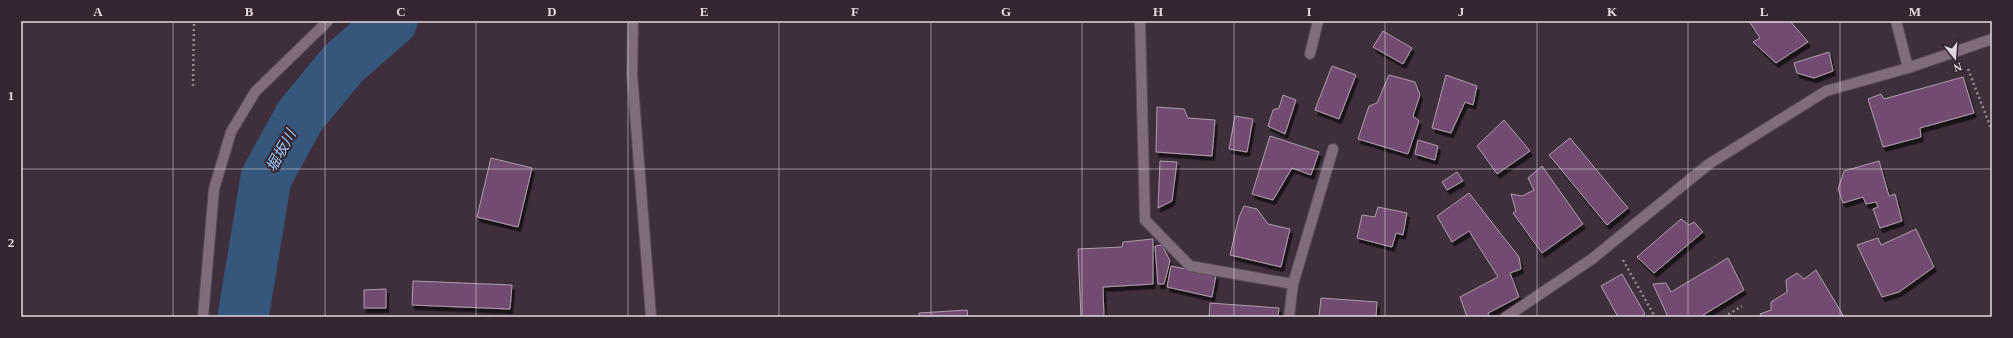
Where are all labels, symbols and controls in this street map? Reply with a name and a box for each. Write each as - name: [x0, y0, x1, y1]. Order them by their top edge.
- text: A: [93, 4, 103, 19]
- text: B: [245, 4, 254, 19]
- text: C: [396, 4, 406, 19]
- text: D: [547, 4, 557, 19]
- text: E: [700, 4, 708, 19]
- text: F: [851, 4, 859, 19]
- text: G: [1001, 4, 1011, 19]
- text: H: [1153, 4, 1163, 19]
- text: I: [1306, 4, 1312, 19]
- text: J: [1458, 4, 1465, 19]
- text: K: [1607, 4, 1618, 19]
- text: L: [1760, 4, 1769, 19]
- text: M: [1909, 4, 1921, 19]
- north arrow: [1935, 38, 1975, 78]
- text: N: [1952, 61, 1963, 74]
- text: 1: [8, 88, 14, 103]
- water label: 堀坂川: [263, 126, 300, 175]
- text: 2: [8, 235, 14, 250]

